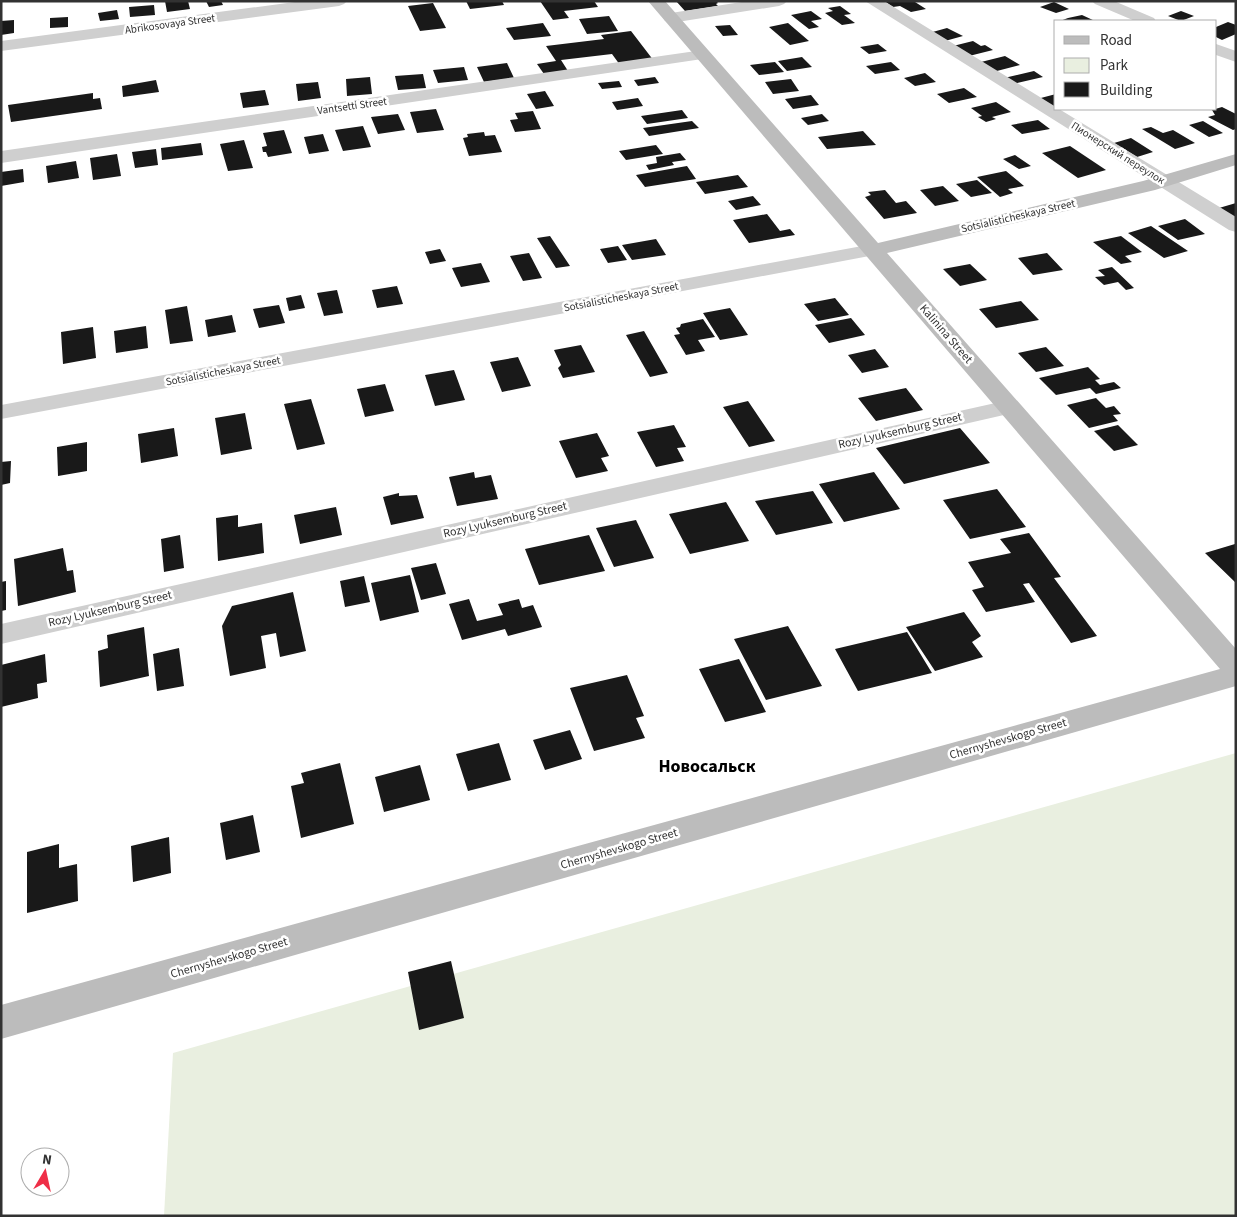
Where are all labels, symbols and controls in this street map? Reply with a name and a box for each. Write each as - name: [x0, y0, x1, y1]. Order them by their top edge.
- street label: Abrikosovaya Street: [124, 10, 216, 38]
- legend: [1054, 20, 1217, 110]
- text: Road: [1100, 30, 1132, 51]
- text: Park: [1100, 55, 1129, 76]
- text: Building: [1100, 80, 1153, 101]
- street label: Vantsetti Street: [316, 94, 388, 118]
- street label: Пионерский переулок: [1068, 118, 1168, 188]
- street label: Sotsialisticheskaya Street: [960, 196, 1077, 236]
- street label: Sotsialisticheskaya Street: [562, 278, 680, 315]
- street label: Kalinina Street: [915, 301, 977, 367]
- street label: Sotsialisticheskaya Street: [164, 352, 282, 389]
- street label: Rozy Lyuksemburg Street: [837, 409, 963, 453]
- street label: Rozy Lyuksemburg Street: [442, 498, 568, 542]
- street label: Rozy Lyuksemburg Street: [47, 587, 173, 631]
- street label: Chernyshevskogo Street: [948, 714, 1068, 764]
- district label: Новосальск: [658, 754, 756, 779]
- street label: Chernyshevskogo Street: [559, 824, 679, 874]
- street label: Chernyshevskogo Street: [169, 933, 289, 983]
- north arrow: [20, 1147, 70, 1197]
- text: N: [41, 1150, 53, 1171]

